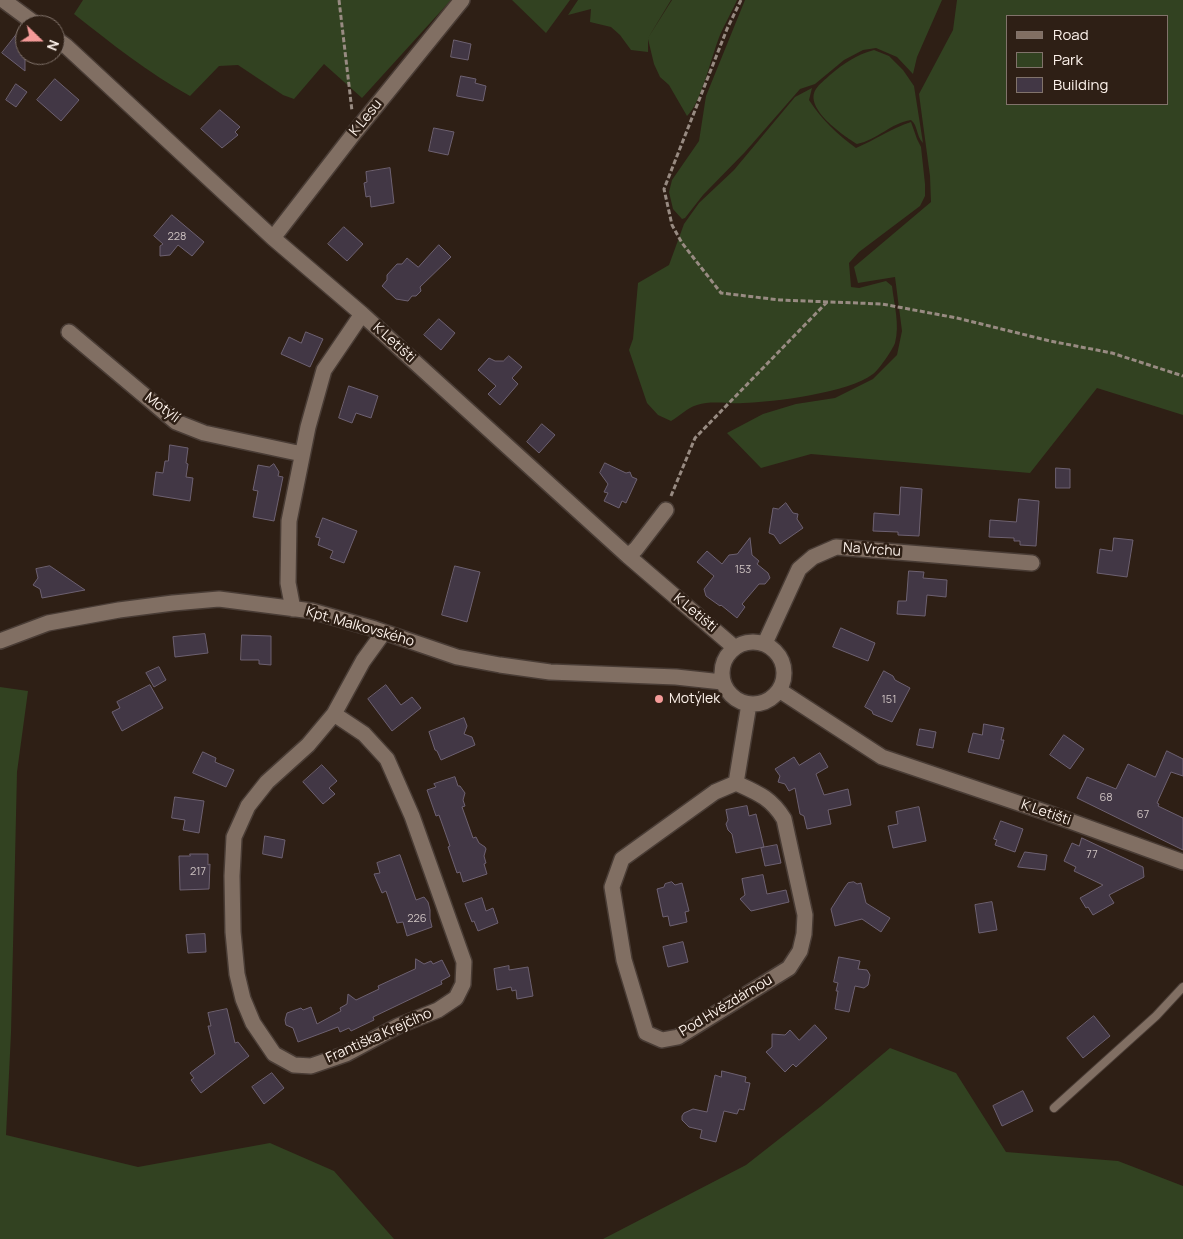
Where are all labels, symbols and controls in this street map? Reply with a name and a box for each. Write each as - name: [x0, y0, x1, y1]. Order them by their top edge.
- north arrow: [15, 15, 65, 65]
- legend: [1006, 15, 1168, 105]
- text: Road: [1053, 24, 1089, 45]
- text: N: [43, 37, 64, 54]
- text: Park: [1053, 49, 1083, 70]
- text: Building: [1053, 74, 1108, 95]
- street label: K Lesu: [346, 96, 386, 140]
- house number: 228: [168, 230, 186, 244]
- street label: K Letišti: [369, 320, 419, 366]
- street label: Motýlí: [141, 389, 183, 427]
- street label: Na Vrchu: [843, 540, 901, 560]
- house number: 153: [735, 563, 751, 577]
- street label: K Letišti: [670, 590, 720, 636]
- street label: Kpt. Malkovského: [304, 604, 416, 650]
- place label: Motýlek: [669, 691, 720, 707]
- marker: Motýlek: [653, 693, 665, 705]
- house number: 151: [882, 693, 896, 707]
- house number: 68: [1099, 791, 1113, 805]
- street label: K Letišti: [1019, 797, 1073, 829]
- house number: 67: [1137, 808, 1149, 822]
- house number: 77: [1086, 848, 1098, 862]
- house number: 217: [190, 865, 206, 879]
- house number: 226: [407, 912, 427, 926]
- street label: Pod Hvězdárnou: [676, 972, 776, 1040]
- street label: Františka Krejčího: [324, 1005, 434, 1067]

